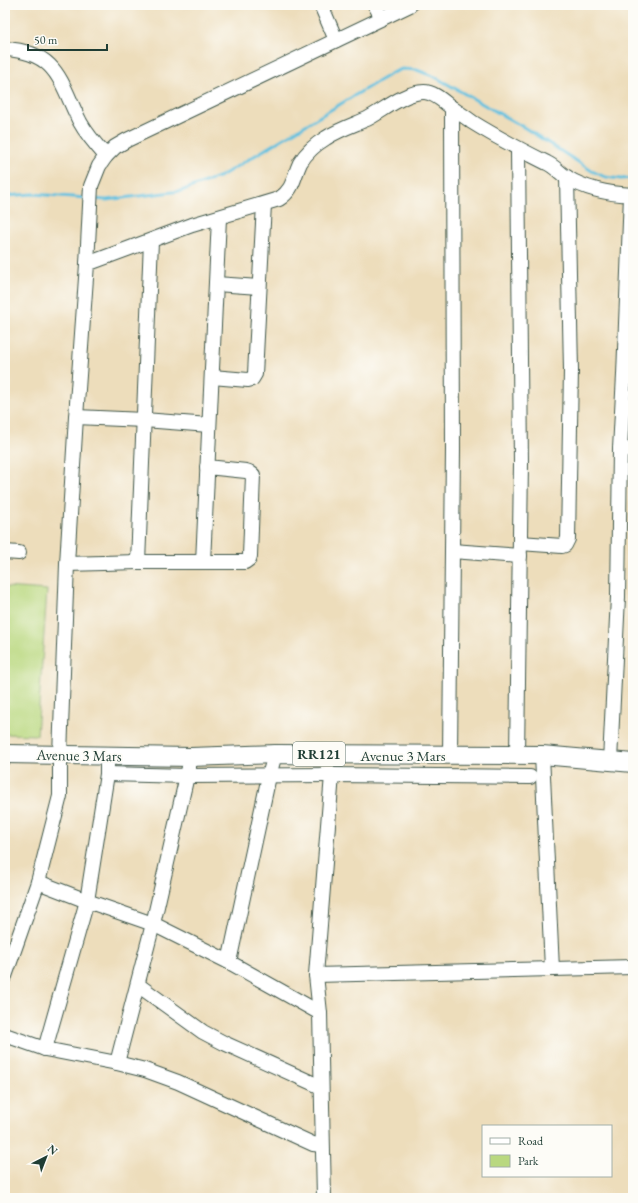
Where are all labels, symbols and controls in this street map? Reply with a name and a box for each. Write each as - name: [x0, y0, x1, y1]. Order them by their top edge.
- scale bar: [28, 26, 107, 52]
- text: 50 m: [34, 32, 58, 48]
- road number: RR121: [293, 742, 345, 766]
- street label: Avenue 3 Mars: [35, 745, 122, 765]
- street label: Avenue 3 Mars: [359, 746, 446, 765]
- legend: [482, 1125, 612, 1177]
- text: Road: [518, 1133, 544, 1149]
- north arrow: [26, 1137, 66, 1177]
- text: N: [45, 1141, 61, 1158]
- text: Park: [518, 1153, 539, 1169]

